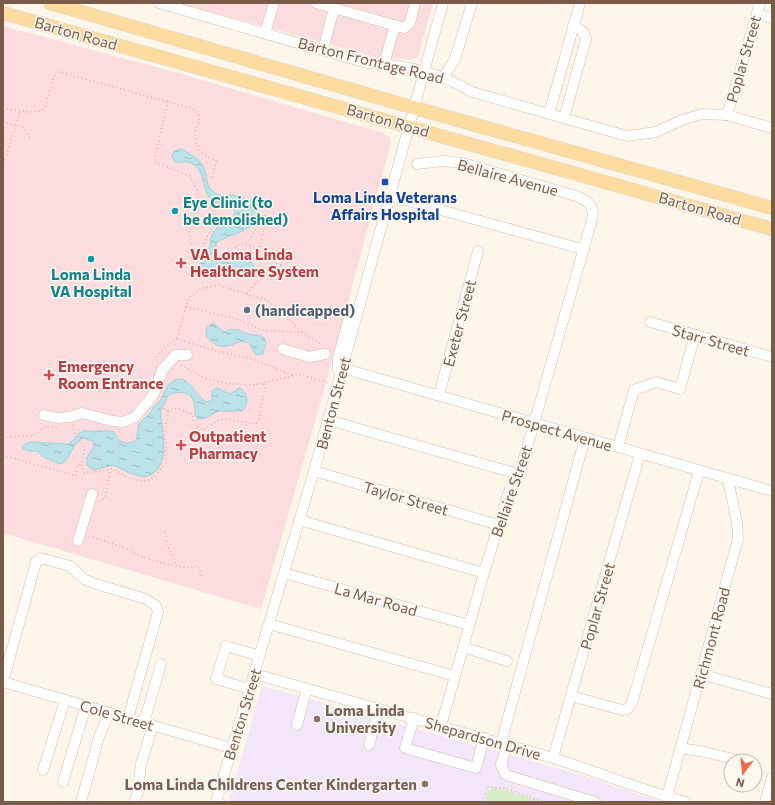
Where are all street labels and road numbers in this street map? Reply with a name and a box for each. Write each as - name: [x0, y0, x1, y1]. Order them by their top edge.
- street label: Barton Road: [33, 13, 119, 53]
- street label: Poplar Street: [722, 13, 764, 105]
- street label: Barton Frontage Road: [296, 33, 446, 87]
- street label: Barton Road: [345, 100, 431, 140]
- street label: Bellaire Avenue: [456, 155, 560, 199]
- street label: Barton Road: [657, 188, 743, 228]
- street label: Exeter Street: [439, 277, 479, 369]
- street label: Starr Street: [670, 320, 752, 360]
- street label: Benton Street: [312, 355, 354, 451]
- street label: Prospect Avenue: [500, 406, 614, 454]
- street label: Bellaire Street: [487, 443, 535, 539]
- street label: Taylor Street: [361, 477, 451, 519]
- street label: Poplar Street: [576, 560, 618, 652]
- street label: La Mar Road: [333, 579, 419, 619]
- street label: Richmont Road: [689, 585, 733, 691]
- street label: Benton Street: [219, 666, 265, 762]
- street label: Cole Street: [78, 696, 156, 734]
- street label: Shepardson Drive: [423, 713, 543, 763]

